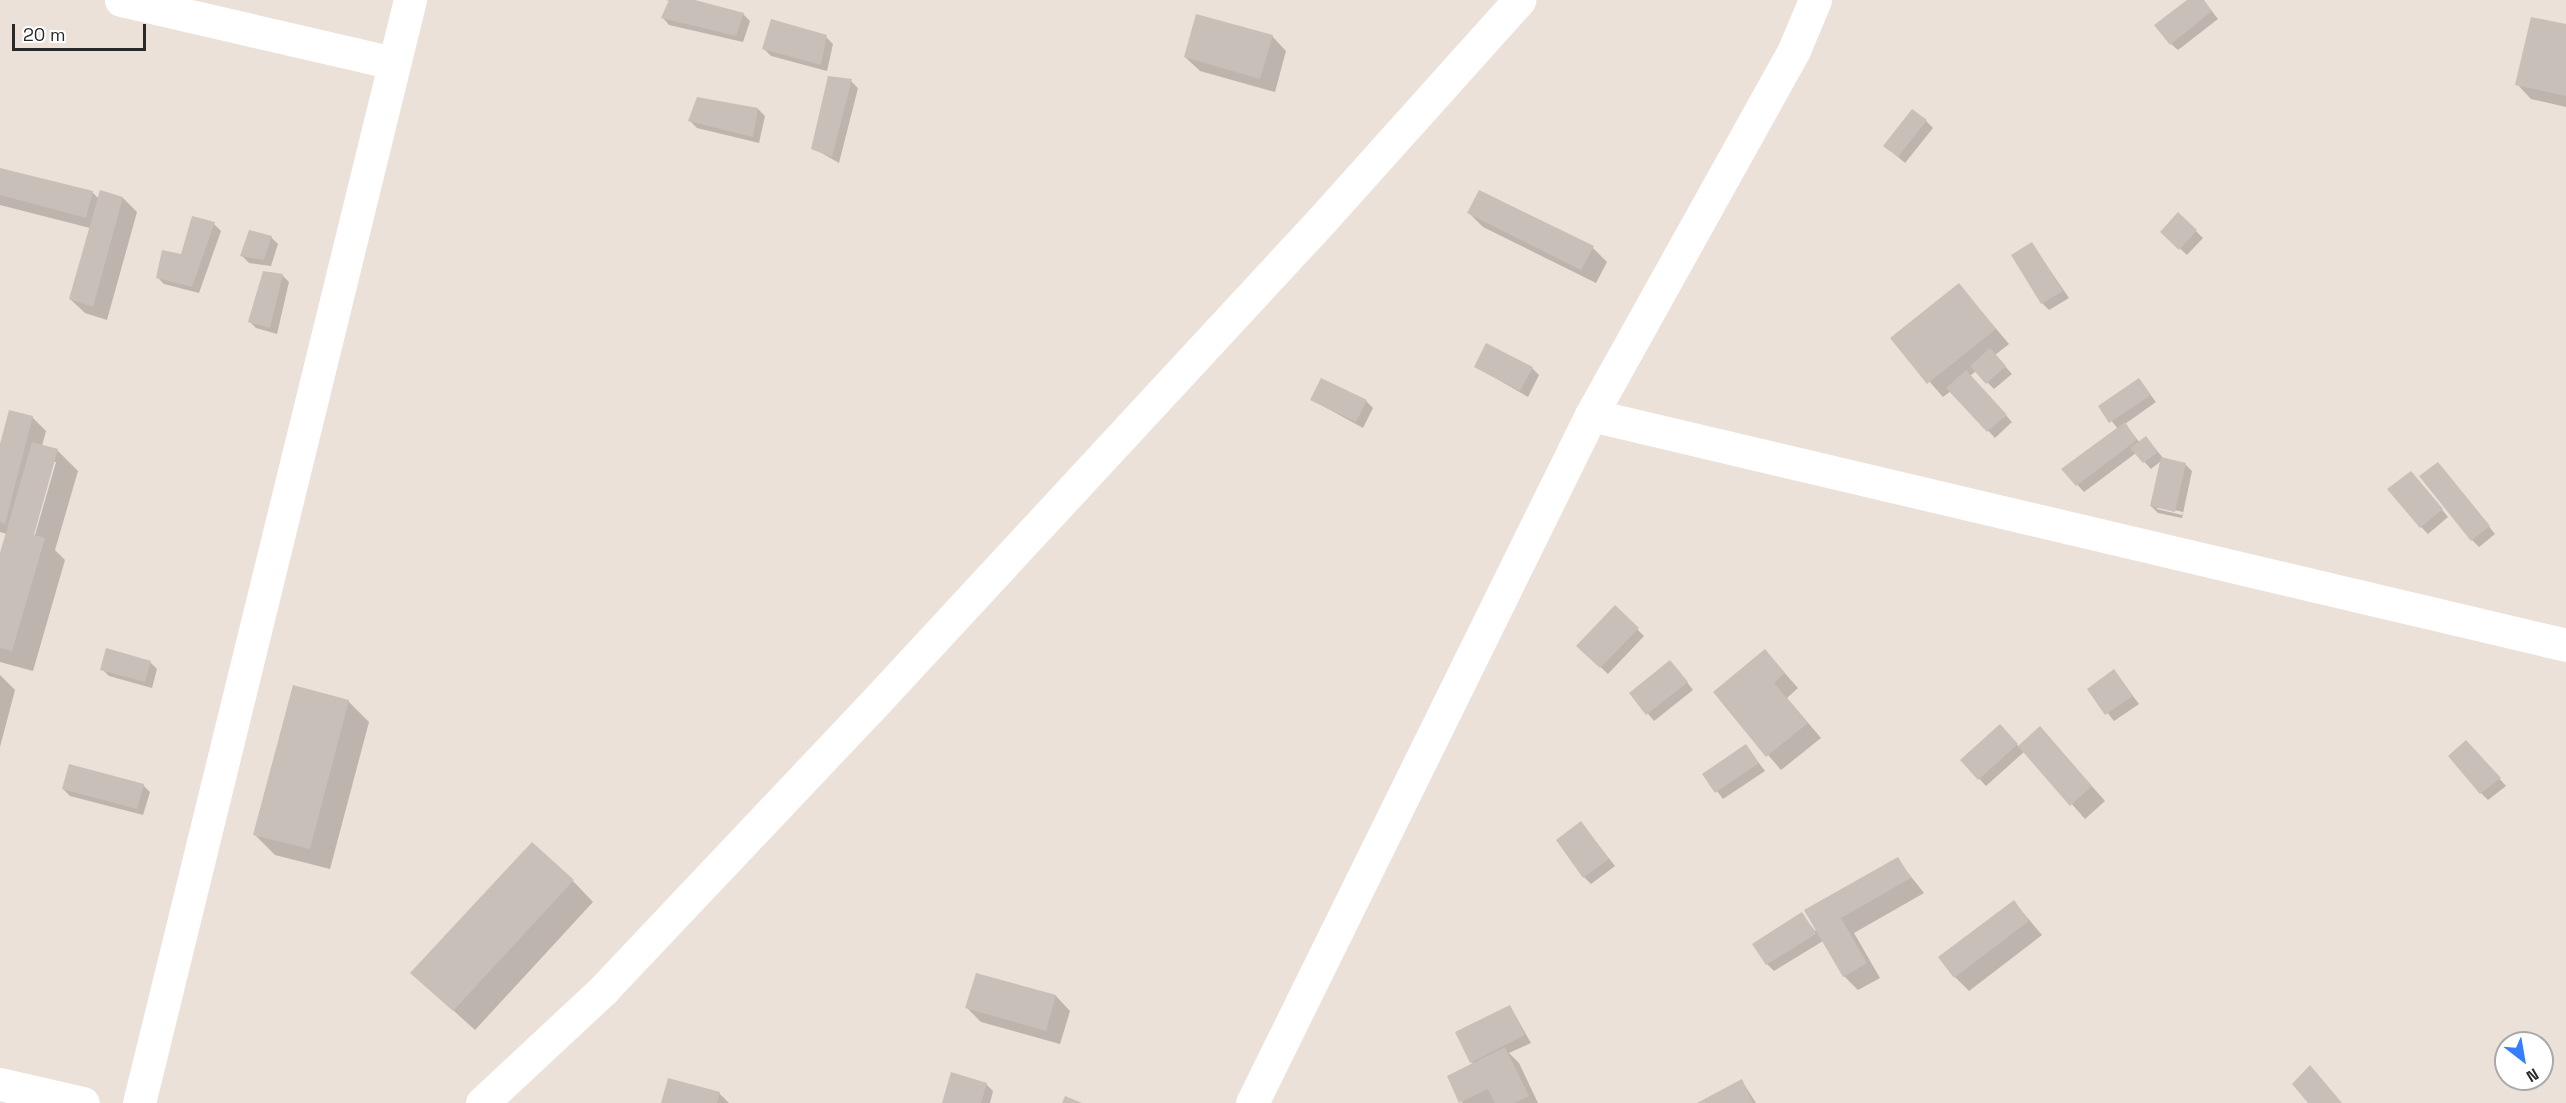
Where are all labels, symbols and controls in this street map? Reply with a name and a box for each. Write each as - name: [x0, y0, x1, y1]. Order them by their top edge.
- scale bar: [15, 12, 148, 50]
- text: 20 m: [23, 23, 66, 46]
- north arrow: [2494, 1031, 2554, 1091]
- text: N: [2522, 1063, 2543, 1087]

